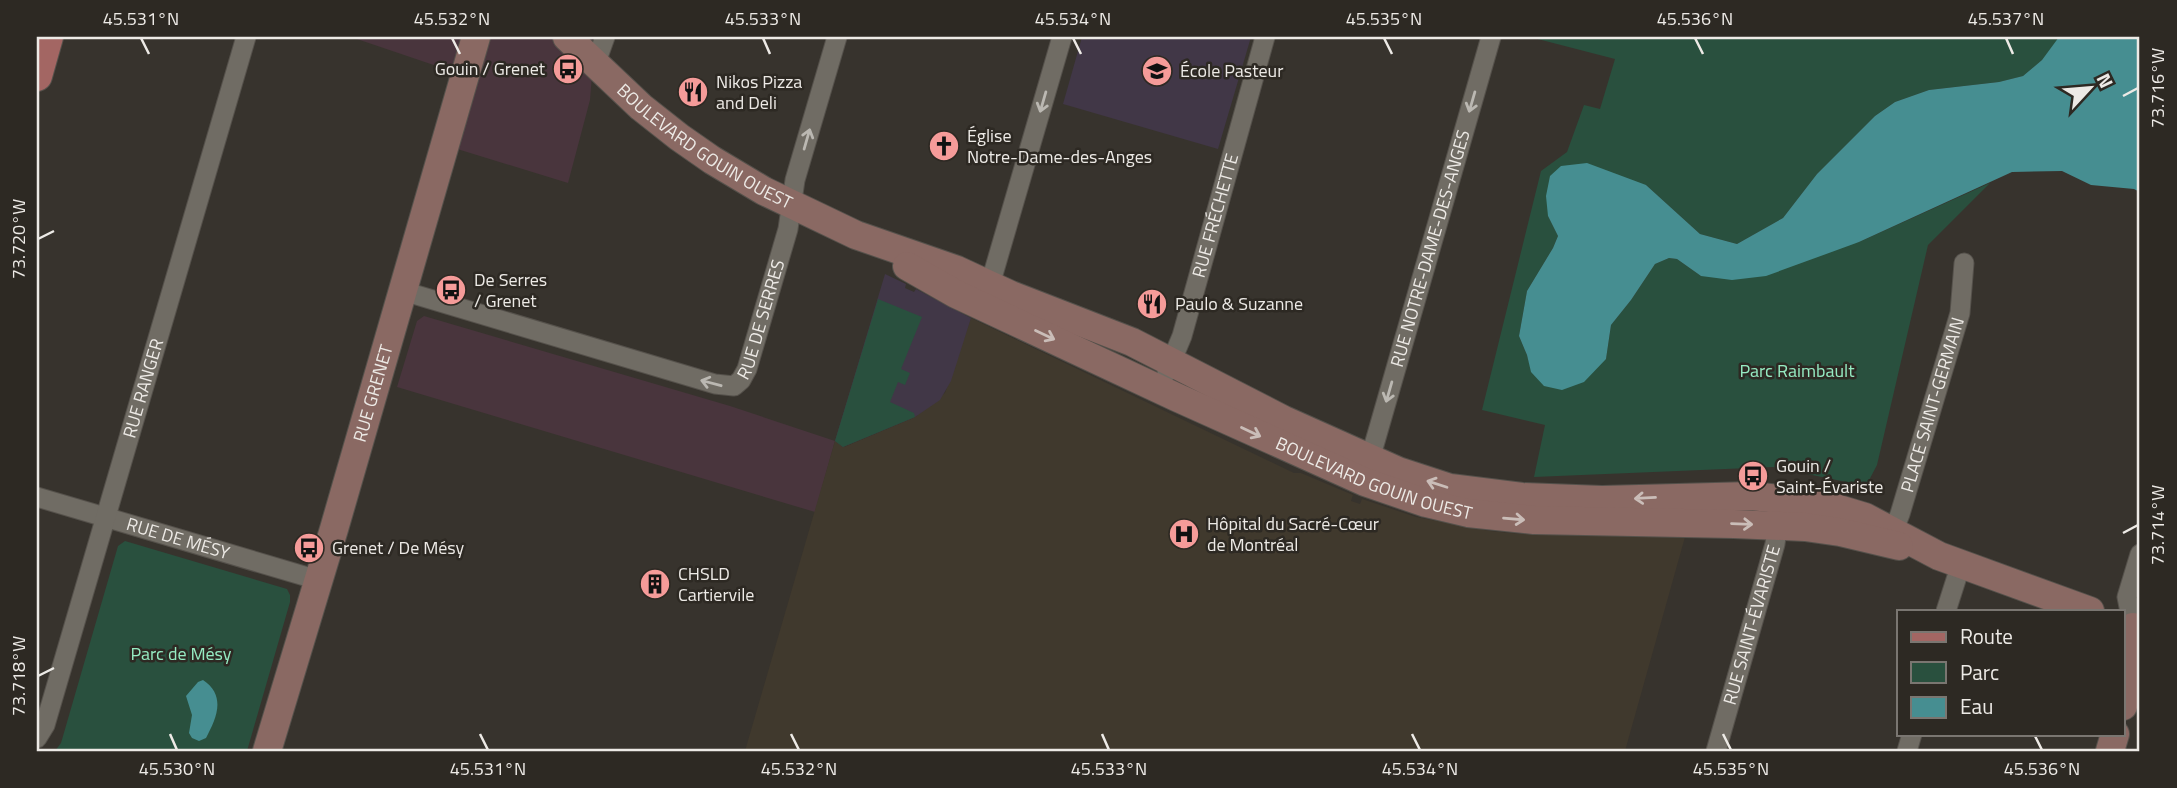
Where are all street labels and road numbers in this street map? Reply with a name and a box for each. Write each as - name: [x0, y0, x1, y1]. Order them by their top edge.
- street label: BOULEVARD GOUIN OUEST: [611, 77, 798, 216]
- street label: RUE NOTRE-DAME-DES-ANGES: [1383, 127, 1477, 370]
- street label: RUE FRÉCHETTE: [1185, 150, 1245, 281]
- street label: RUE DE SERRES: [730, 256, 791, 384]
- street label: PLACE SAINT-GERMAIN: [1893, 314, 1971, 495]
- street label: RUE RANGER: [116, 335, 170, 441]
- street label: RUE GRENET: [346, 341, 400, 445]
- street label: BOULEVARD GOUIN OUEST: [1271, 430, 1476, 527]
- street label: RUE DE MÉSY: [123, 510, 233, 566]
- street label: RUE SAINT-ÉVARISTE: [1716, 542, 1787, 708]

